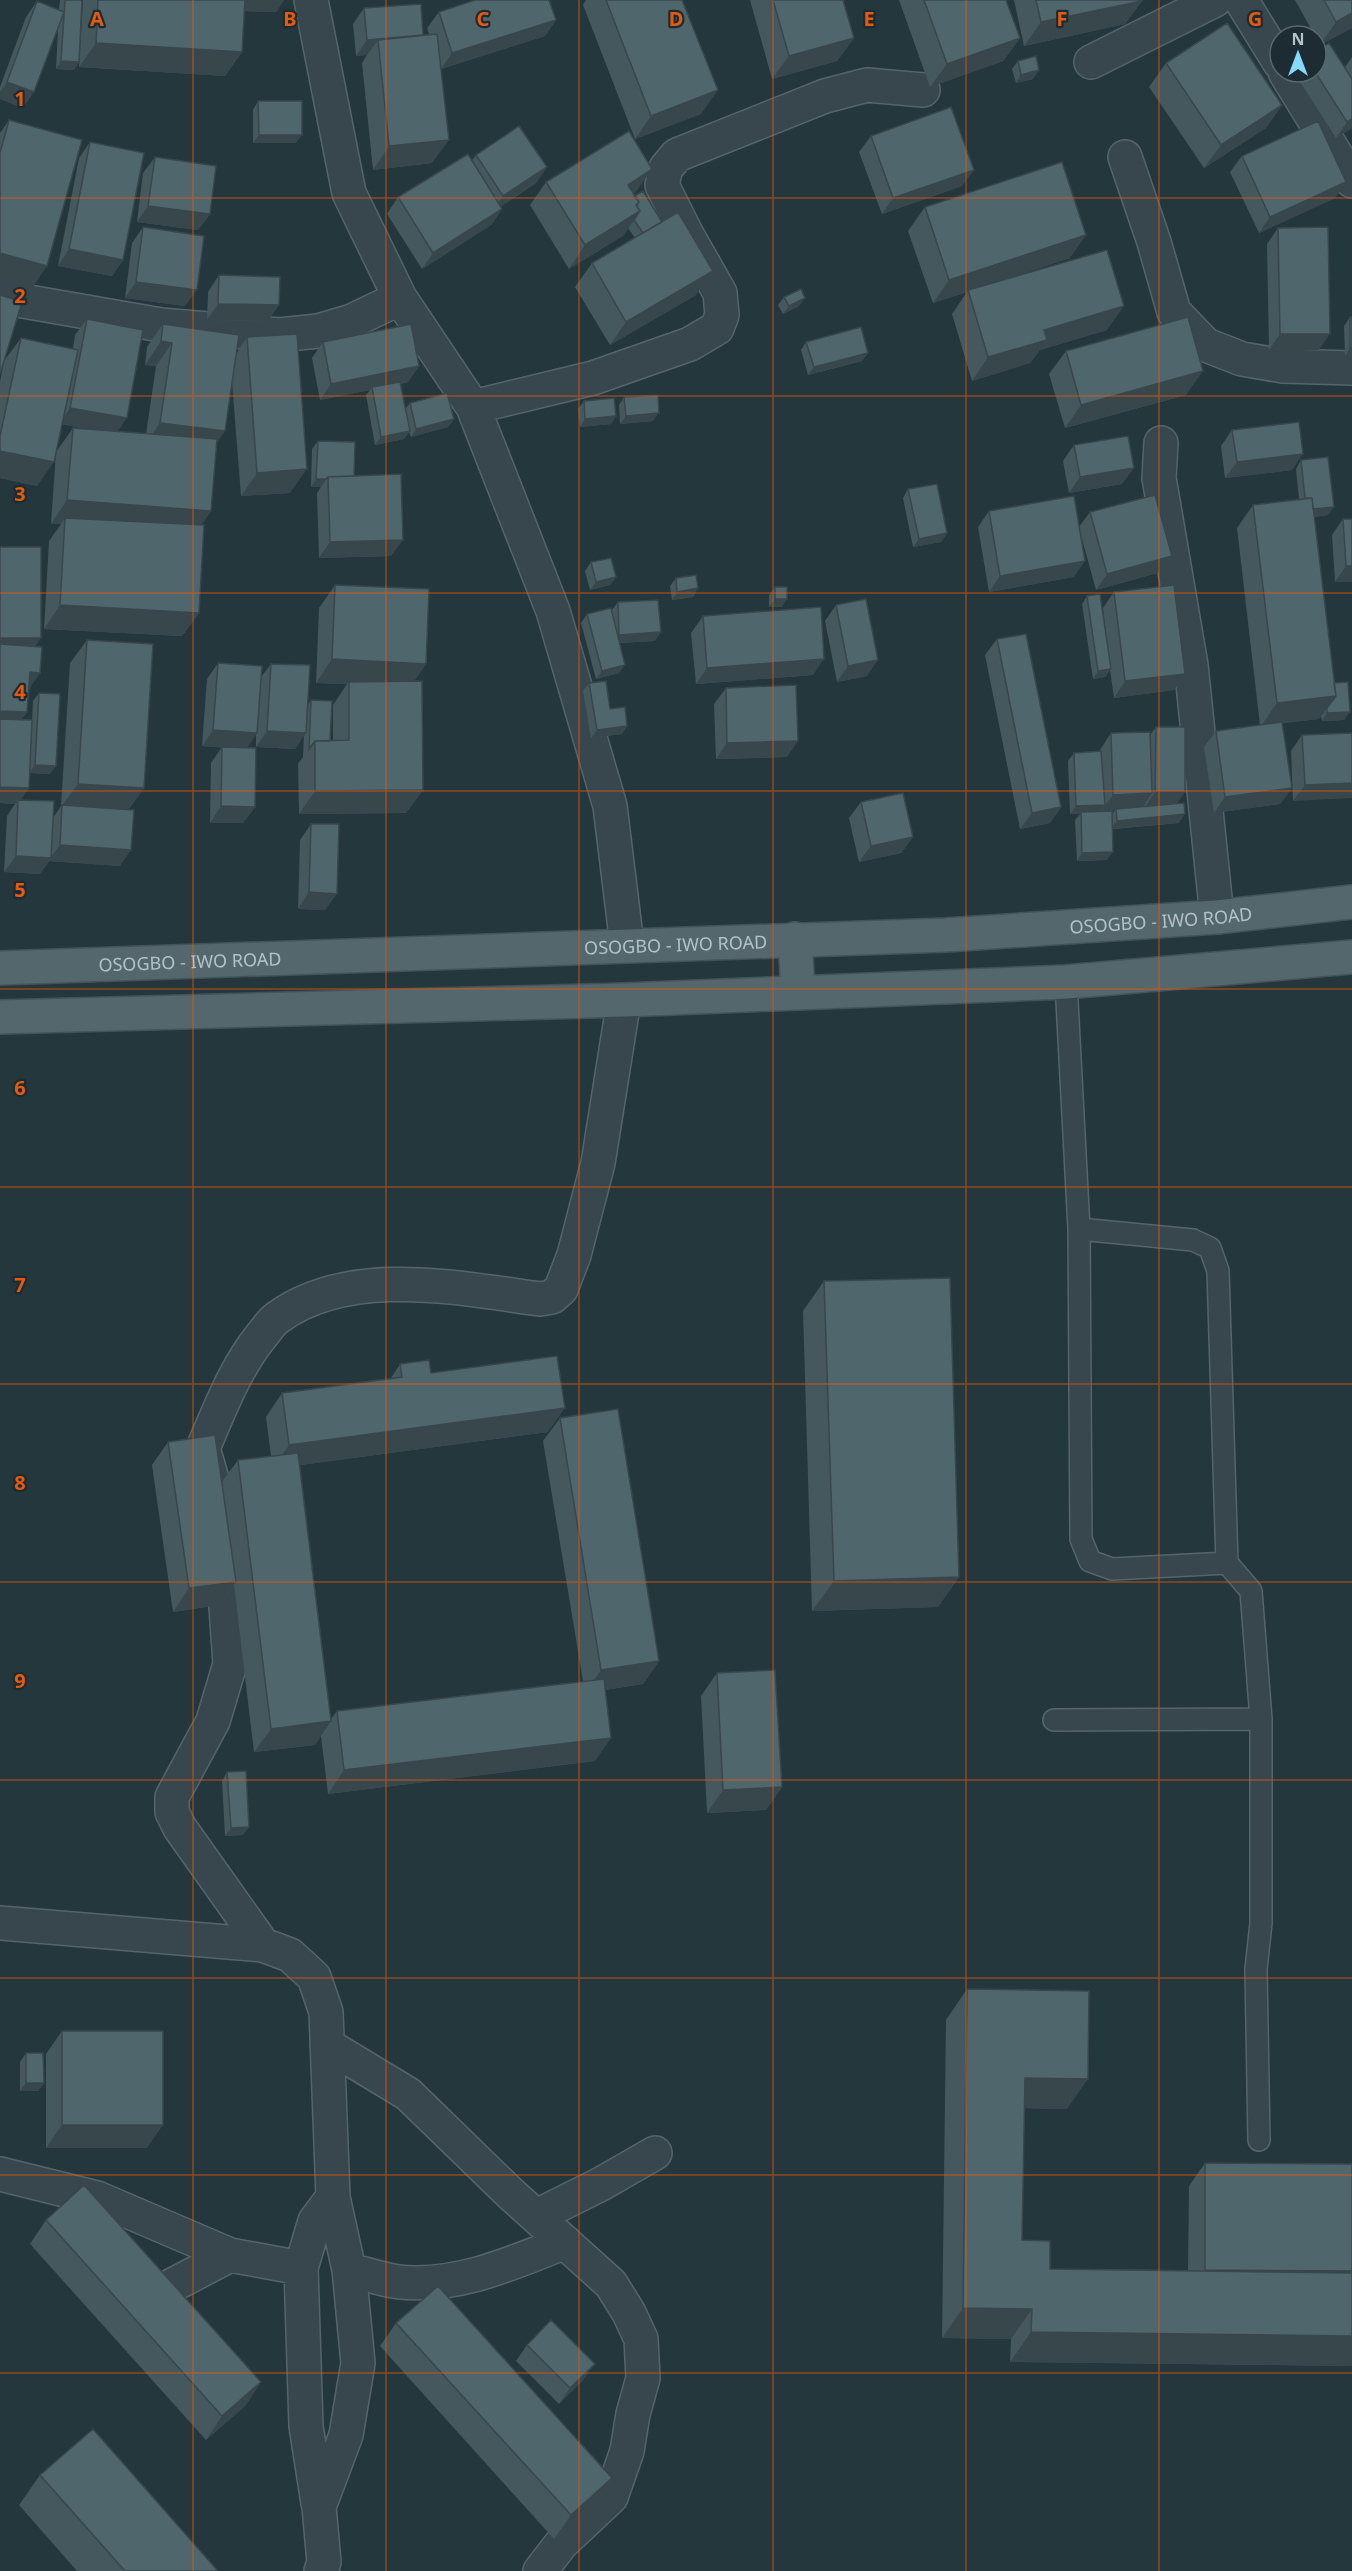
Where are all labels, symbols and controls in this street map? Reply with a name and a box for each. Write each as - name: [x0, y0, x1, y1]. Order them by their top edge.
- text: A: [90, 5, 104, 32]
- text: B: [283, 5, 297, 32]
- text: C: [477, 5, 490, 32]
- text: D: [669, 5, 683, 32]
- text: E: [863, 5, 875, 32]
- text: F: [1057, 5, 1067, 32]
- text: G: [1248, 5, 1262, 32]
- north arrow: [1268, 24, 1328, 84]
- text: N: [1291, 28, 1305, 50]
- text: 1: [14, 85, 26, 112]
- text: 2: [14, 282, 26, 309]
- text: 3: [14, 480, 26, 507]
- text: 4: [14, 678, 26, 705]
- text: 5: [14, 876, 26, 903]
- street label: OSOGBO - IWO ROAD: [1069, 901, 1253, 939]
- street label: OSOGBO - IWO ROAD: [584, 929, 767, 960]
- street label: OSOGBO - IWO ROAD: [98, 946, 282, 977]
- text: 6: [14, 1074, 26, 1101]
- text: 7: [14, 1271, 26, 1298]
- text: 8: [14, 1469, 26, 1496]
- text: 9: [14, 1667, 26, 1694]

